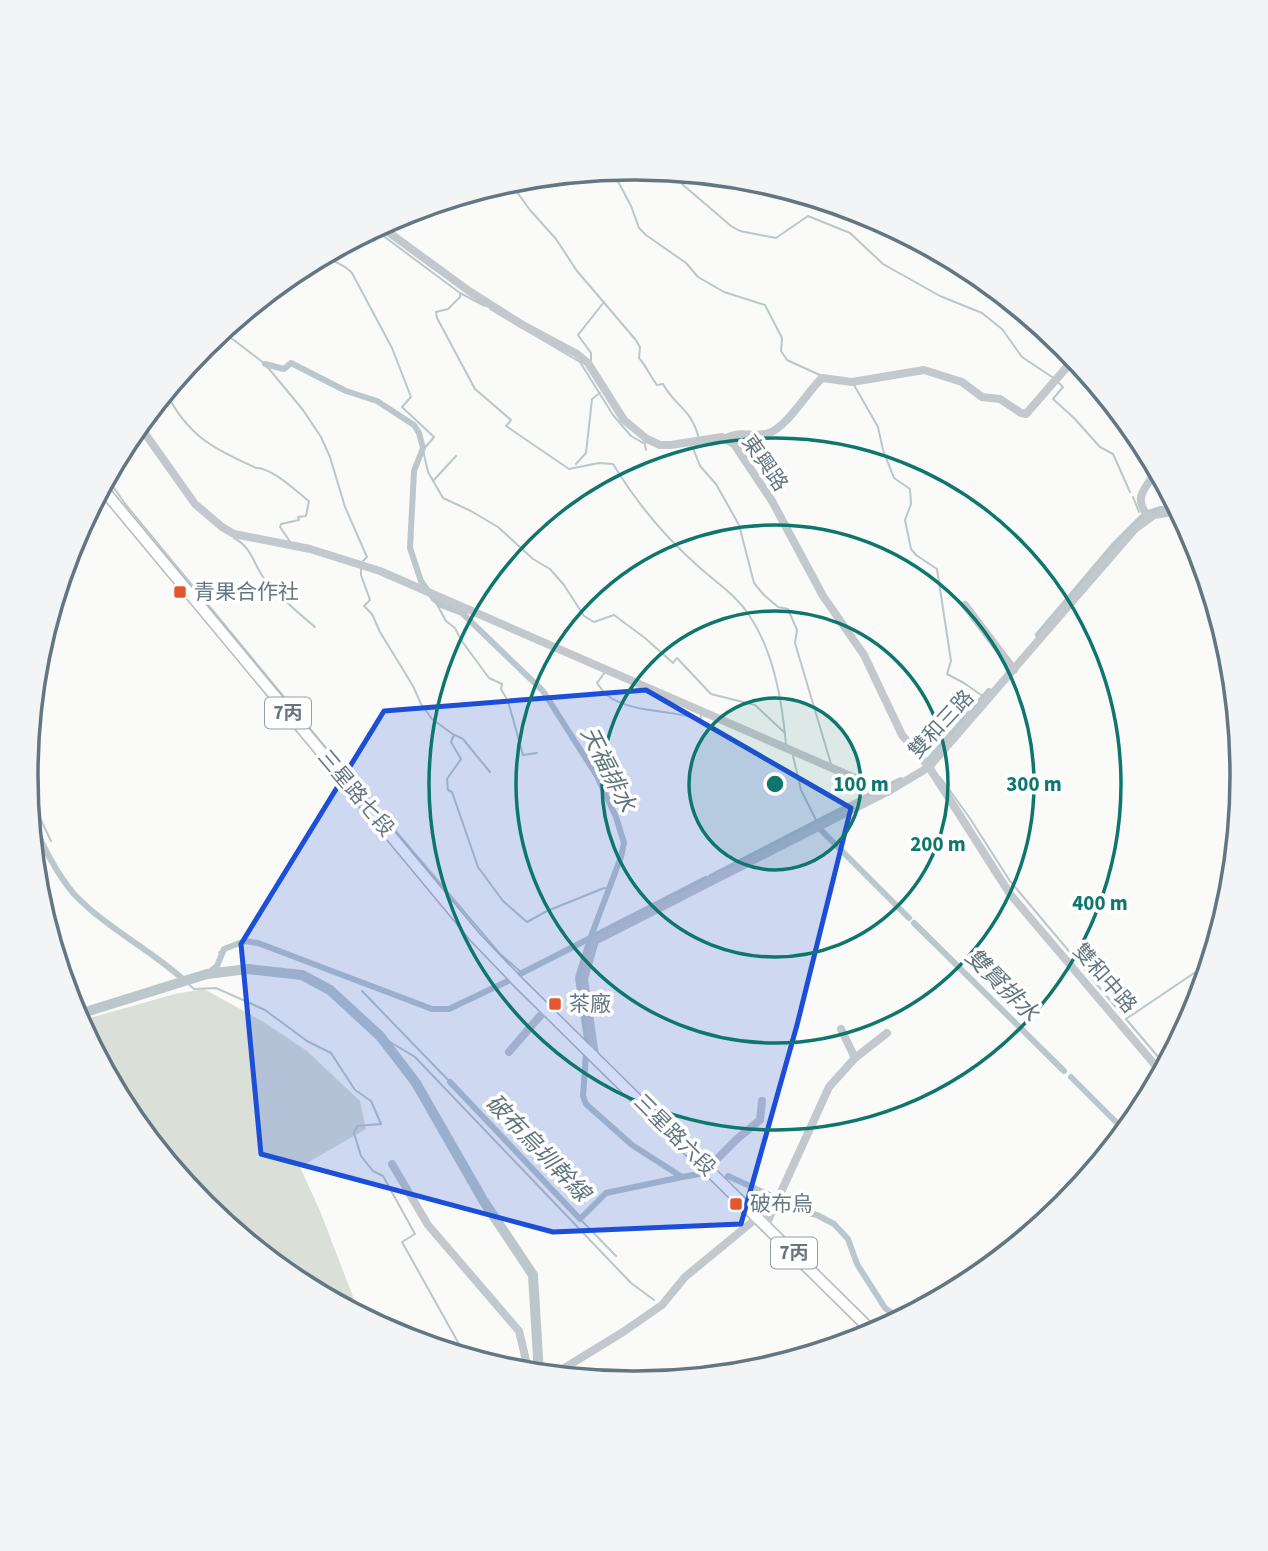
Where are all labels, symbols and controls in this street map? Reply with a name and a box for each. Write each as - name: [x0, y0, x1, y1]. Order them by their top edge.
- street label: 東興路: [735, 429, 795, 497]
- place label: 青果合作社: [194, 577, 299, 607]
- marker: 青果合作社: [172, 584, 188, 600]
- street label: 雙和三路: [901, 683, 981, 765]
- road number: 7丙: [265, 698, 311, 728]
- water label: 天福排水: [572, 721, 644, 818]
- street label: 三星路七段: [311, 743, 401, 843]
- text: 100 m: [833, 769, 889, 799]
- text: 300 m: [1006, 769, 1062, 799]
- centre of rings: [763, 772, 787, 796]
- text: 200 m: [910, 829, 966, 859]
- text: 400 m: [1072, 888, 1128, 918]
- street label: 雙和中路: [1066, 936, 1144, 1020]
- water label: 雙賢排水: [958, 941, 1047, 1030]
- place label: 茶廠: [569, 989, 611, 1019]
- marker: 茶廠: [547, 996, 563, 1012]
- water label: 破布烏圳幹線: [478, 1087, 600, 1211]
- street label: 三星路六段: [627, 1087, 723, 1183]
- place label: 破布烏: [750, 1189, 813, 1219]
- marker: 破布烏: [728, 1196, 744, 1212]
- road number: 7丙: [771, 1238, 817, 1268]

